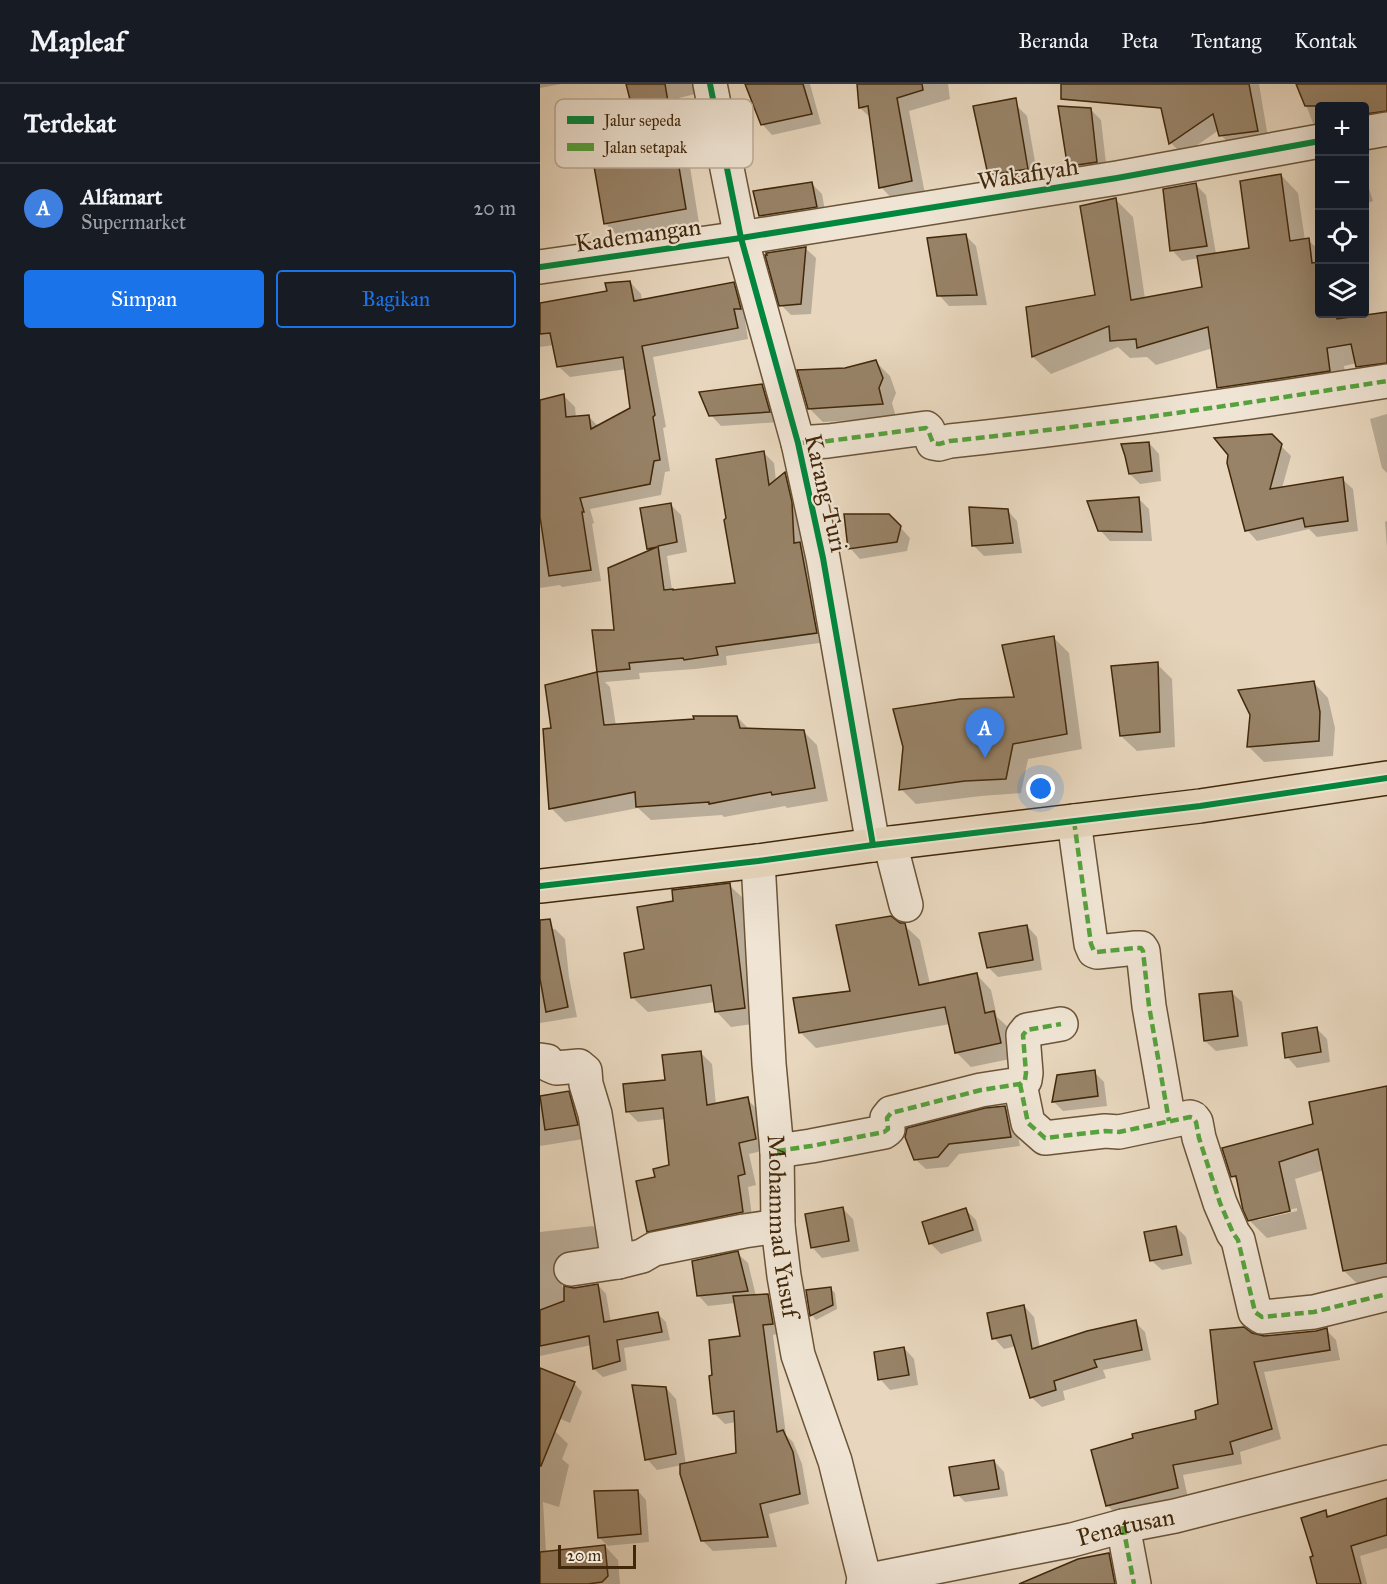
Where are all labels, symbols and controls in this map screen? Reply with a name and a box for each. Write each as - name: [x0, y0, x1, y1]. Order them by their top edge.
- text: Mapleaf: [30, 24, 125, 59]
- text: Beranda: [1018, 28, 1089, 54]
- text: Peta: [1122, 28, 1158, 54]
- text: Tentang: [1191, 28, 1261, 54]
- text: Kontak: [1294, 28, 1357, 54]
- legend: [555, 99, 753, 168]
- map controls: [1315, 102, 1369, 318]
- button: +: [1315, 102, 1369, 156]
- text: Terdekat: [24, 107, 116, 139]
- text: Jalur sepeda: [602, 111, 681, 131]
- text: Jalan setapak: [602, 138, 688, 158]
- street label: Wakafiyah: [975, 151, 1081, 197]
- button: −: [1315, 156, 1369, 210]
- text: Alfamart: [81, 183, 162, 210]
- text: A: [37, 196, 50, 220]
- text: 20 m: [473, 196, 516, 220]
- text: Supermarket: [81, 210, 186, 234]
- button: locate: [1315, 210, 1369, 264]
- street label: Kademangan: [573, 211, 703, 259]
- button: layers: [1315, 264, 1369, 318]
- button: Simpan: [24, 270, 264, 328]
- button: Bagikan: [276, 270, 516, 328]
- street label: Karang Turi: [798, 431, 854, 555]
- pin: A: [966, 708, 1004, 758]
- your location: [1026, 774, 1055, 803]
- street label: Mohammad Yusuf: [761, 1133, 807, 1324]
- street label: Penatusan: [1073, 1501, 1177, 1553]
- scale bar: [558, 1542, 636, 1570]
- text: 20 m: [567, 1546, 601, 1565]

